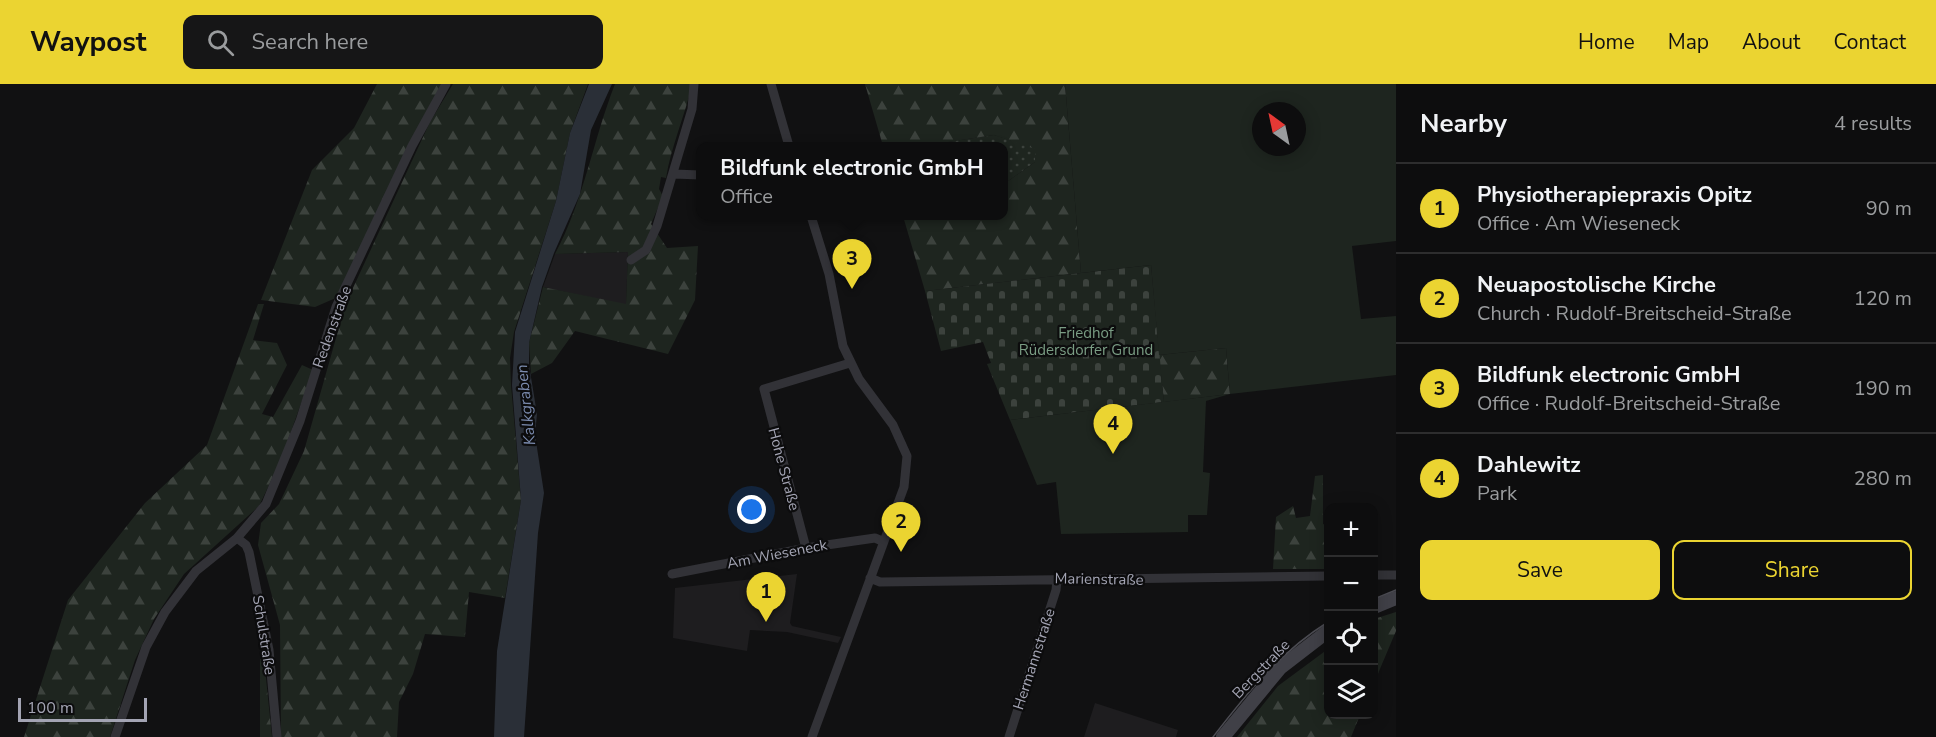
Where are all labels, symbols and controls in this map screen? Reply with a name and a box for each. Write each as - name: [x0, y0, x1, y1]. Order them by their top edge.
- search box: [183, 15, 603, 69]
- text: Waypost: [30, 23, 147, 61]
- icon: search: [204, 26, 237, 59]
- text: Search here: [252, 27, 368, 57]
- text: Home: [1578, 28, 1635, 56]
- text: Map: [1668, 28, 1709, 56]
- text: About: [1742, 28, 1800, 56]
- text: Contact: [1833, 28, 1906, 56]
- north arrow: [1252, 102, 1306, 156]
- text: Nearby: [1420, 106, 1507, 141]
- text: 4 results: [1834, 110, 1912, 137]
- popup: [696, 142, 1008, 220]
- text: Bildfunk electronic GmbH: [720, 153, 984, 183]
- text: Physiotherapiepraxis Opitz: [1477, 180, 1752, 210]
- text: Office: [720, 183, 773, 210]
- text: 1: [1434, 195, 1446, 222]
- text: 90 m: [1866, 195, 1912, 222]
- text: Office · Am Wieseneck: [1477, 210, 1680, 237]
- pin: 3: [832, 240, 872, 289]
- text: Neuapostolische Kirche: [1477, 270, 1716, 300]
- street label: Redenstraße: [308, 283, 356, 371]
- text: 2: [1434, 285, 1446, 312]
- text: 120 m: [1854, 285, 1912, 312]
- text: Church · Rudolf-Breitscheid-Straße: [1477, 300, 1792, 327]
- park label: Friedhof Rüdersdorfer Grund: [1019, 323, 1153, 360]
- text: Bildfunk electronic GmbH: [1477, 360, 1740, 390]
- water label: Kalkgraben: [511, 363, 541, 447]
- text: 3: [1434, 375, 1446, 402]
- text: 190 m: [1854, 375, 1912, 402]
- text: Office · Rudolf-Breitscheid-Straße: [1477, 390, 1780, 417]
- pin: 4: [1094, 404, 1132, 454]
- street label: Hohe Straße: [763, 425, 805, 513]
- text: Dahlewitz: [1477, 450, 1581, 480]
- text: 4: [1434, 465, 1446, 492]
- text: 280 m: [1854, 465, 1912, 492]
- text: Park: [1477, 480, 1517, 507]
- your location: [737, 495, 766, 524]
- pin: 2: [882, 502, 920, 552]
- map controls: [1324, 503, 1378, 719]
- button: +: [1324, 503, 1378, 557]
- street label: Am Wieseneck: [725, 534, 829, 574]
- button: Save: [1420, 540, 1660, 600]
- button: Share: [1672, 540, 1912, 600]
- button: −: [1324, 557, 1378, 611]
- street label: Marienstraße: [1054, 568, 1144, 590]
- pin: 1: [746, 572, 786, 622]
- street label: Schulstraße: [248, 594, 280, 676]
- street label: Hermannstraße: [1008, 606, 1060, 712]
- button: locate: [1324, 611, 1378, 665]
- street label: Bergstraße: [1228, 635, 1294, 703]
- button: layers: [1324, 665, 1378, 719]
- scale bar: [18, 695, 147, 722]
- text: 100 m: [27, 697, 74, 719]

